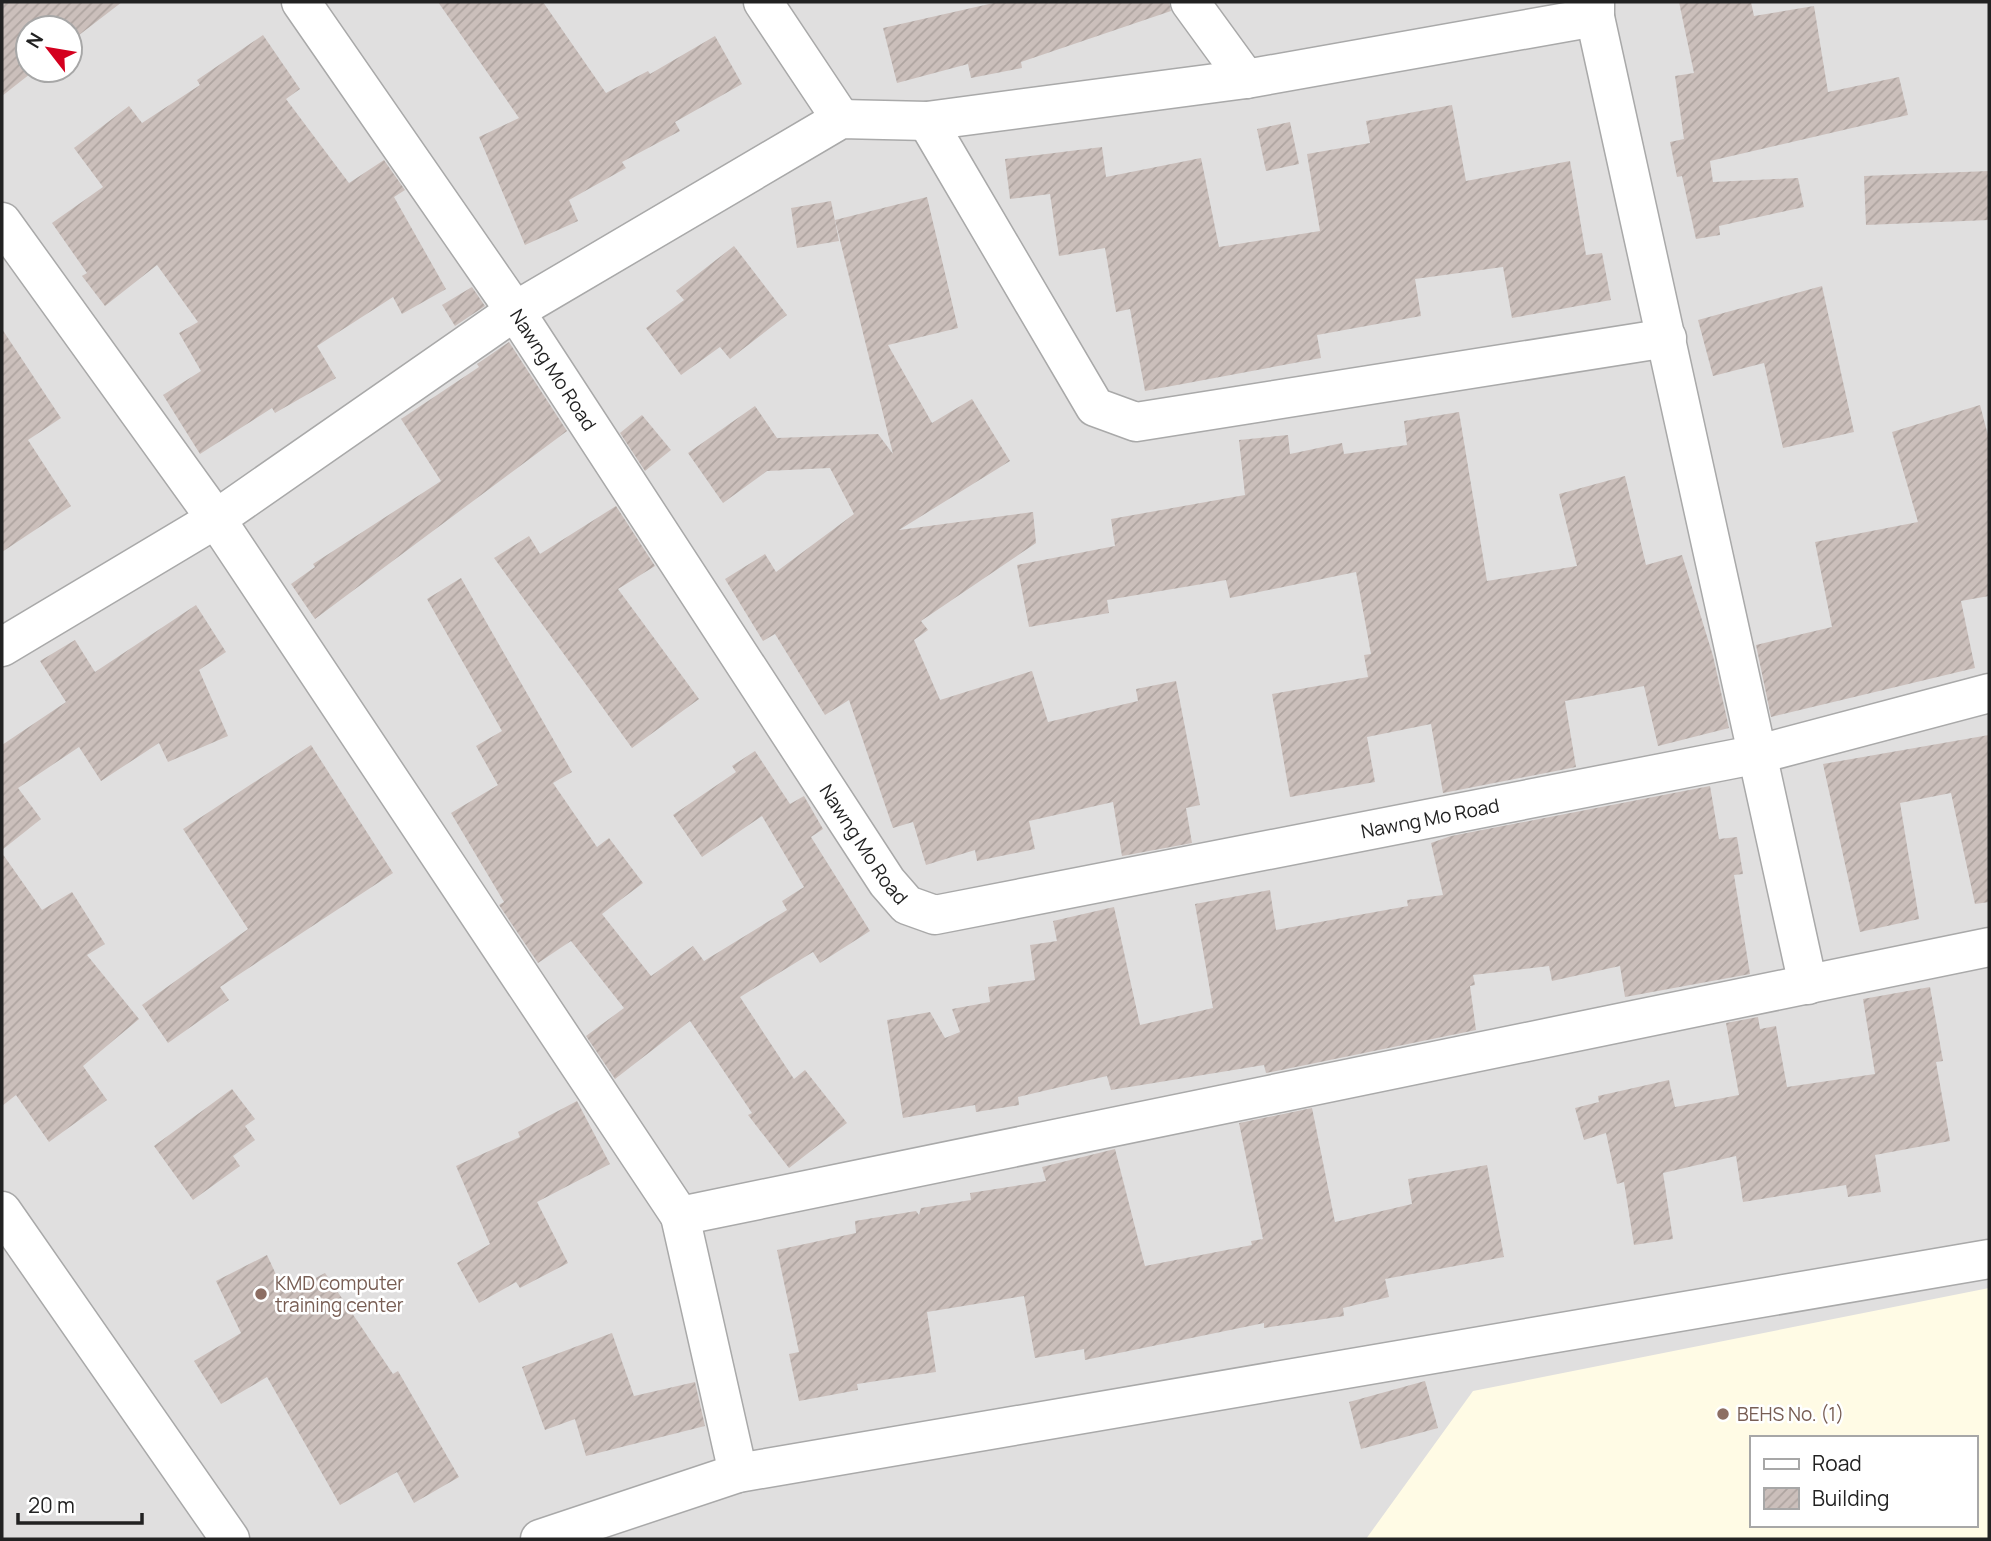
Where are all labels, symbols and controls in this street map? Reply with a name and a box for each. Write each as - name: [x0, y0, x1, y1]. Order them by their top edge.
- north arrow: [14, 14, 84, 84]
- text: N: [20, 28, 49, 53]
- street label: Nawng Mo Road: [504, 304, 602, 436]
- street label: Nawng Mo Road: [814, 779, 914, 910]
- street label: Nawng Mo Road: [1359, 792, 1501, 844]
- place label: KMD computer training center: [275, 1270, 404, 1318]
- marker: KMD computer training center: [253, 1286, 269, 1302]
- place label: BEHS No. (1): [1737, 1401, 1844, 1427]
- marker: BEHS No. (1): [1715, 1406, 1731, 1422]
- legend: [1750, 1436, 1977, 1527]
- text: Road: [1812, 1449, 1862, 1477]
- scale bar: [18, 1482, 142, 1526]
- text: Building: [1812, 1484, 1889, 1512]
- text: 20 m: [28, 1491, 75, 1519]

